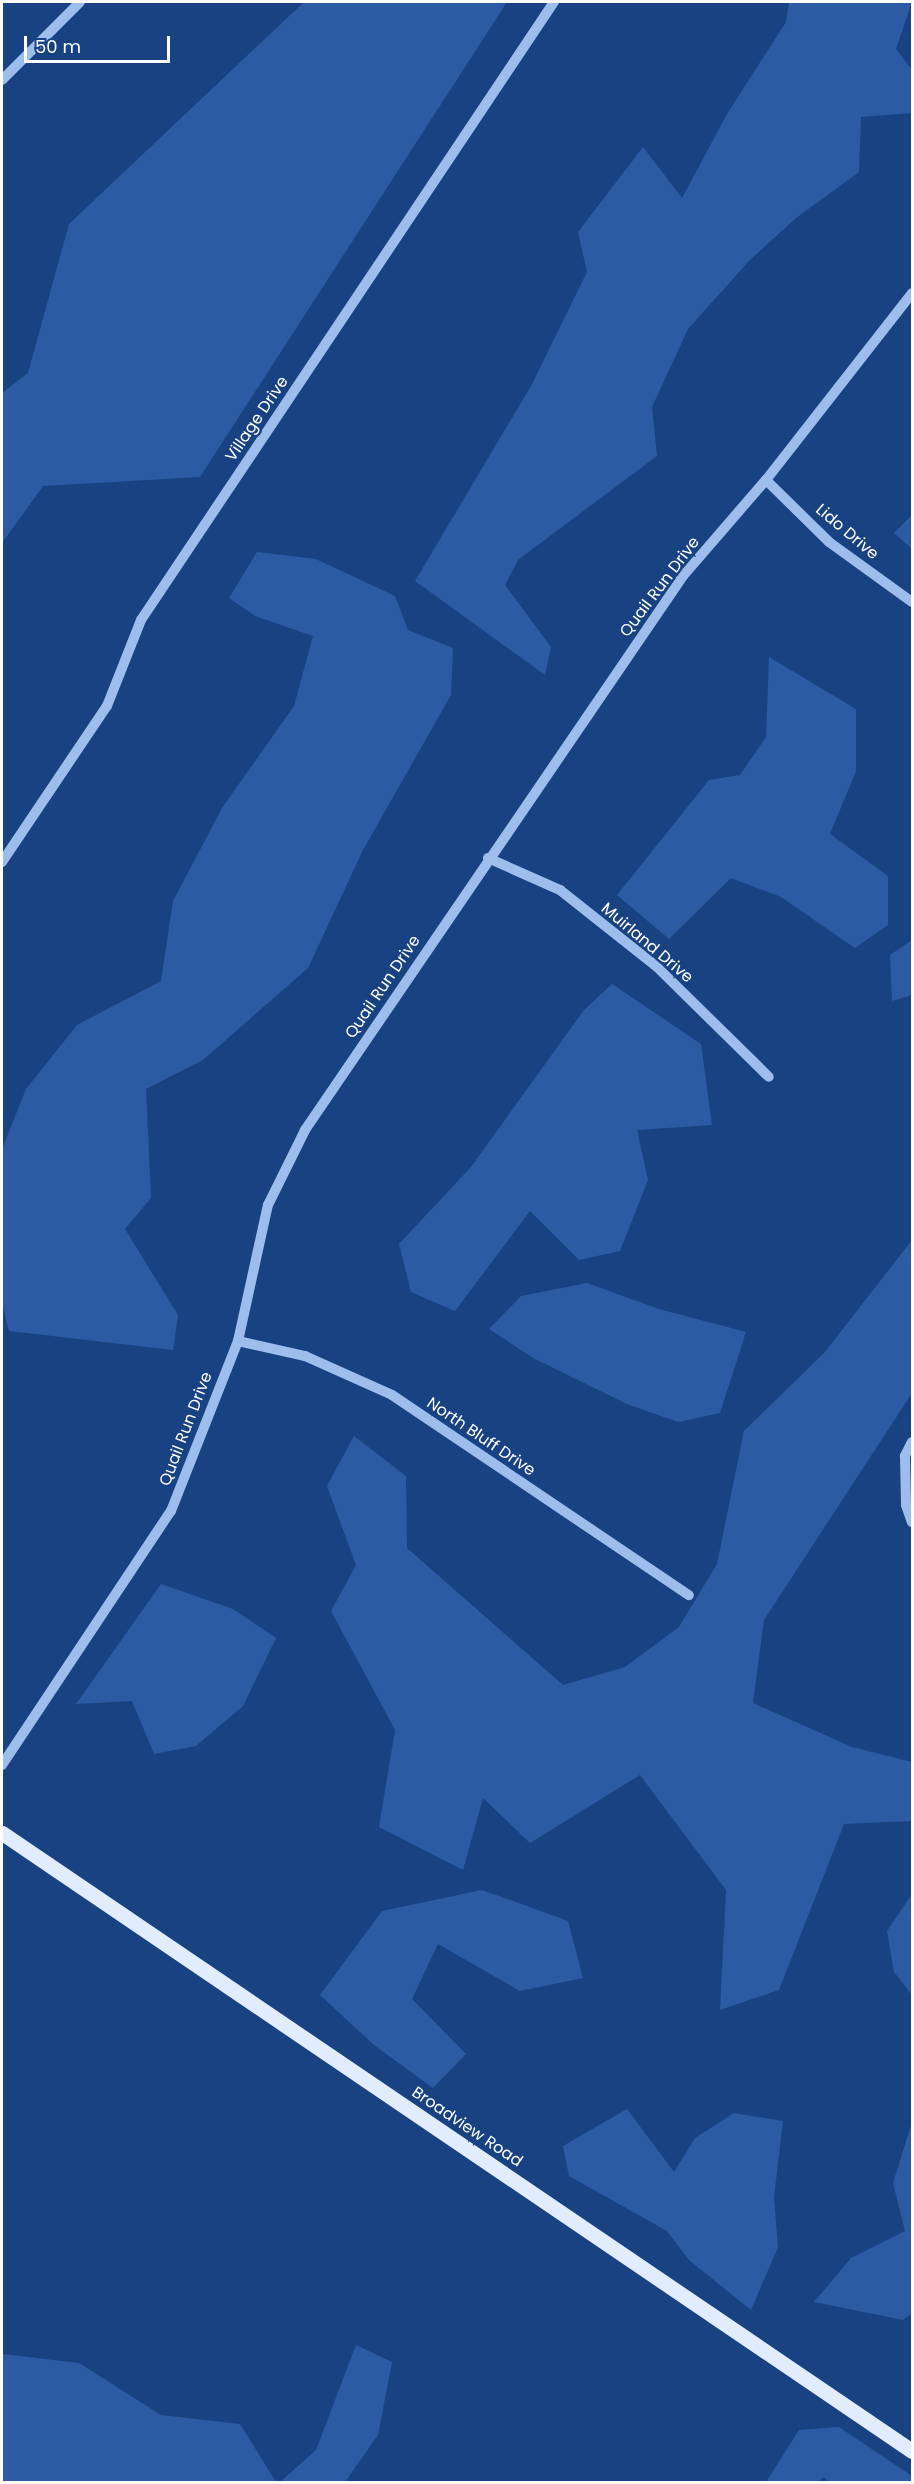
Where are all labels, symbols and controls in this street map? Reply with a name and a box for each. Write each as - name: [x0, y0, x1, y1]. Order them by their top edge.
- scale bar: [27, 24, 172, 62]
- text: 50 m: [35, 34, 81, 59]
- street label: Village Drive: [221, 373, 293, 465]
- street label: Lido Drive: [812, 500, 882, 564]
- street label: Quail Run Drive: [616, 533, 704, 641]
- street label: Muirland Drive: [597, 899, 697, 987]
- street label: Quail Run Drive: [341, 932, 425, 1042]
- street label: Quail Run Drive: [155, 1369, 217, 1489]
- street label: North Bluff Drive: [423, 1394, 539, 1480]
- street label: Broadview Road: [408, 2083, 526, 2171]

